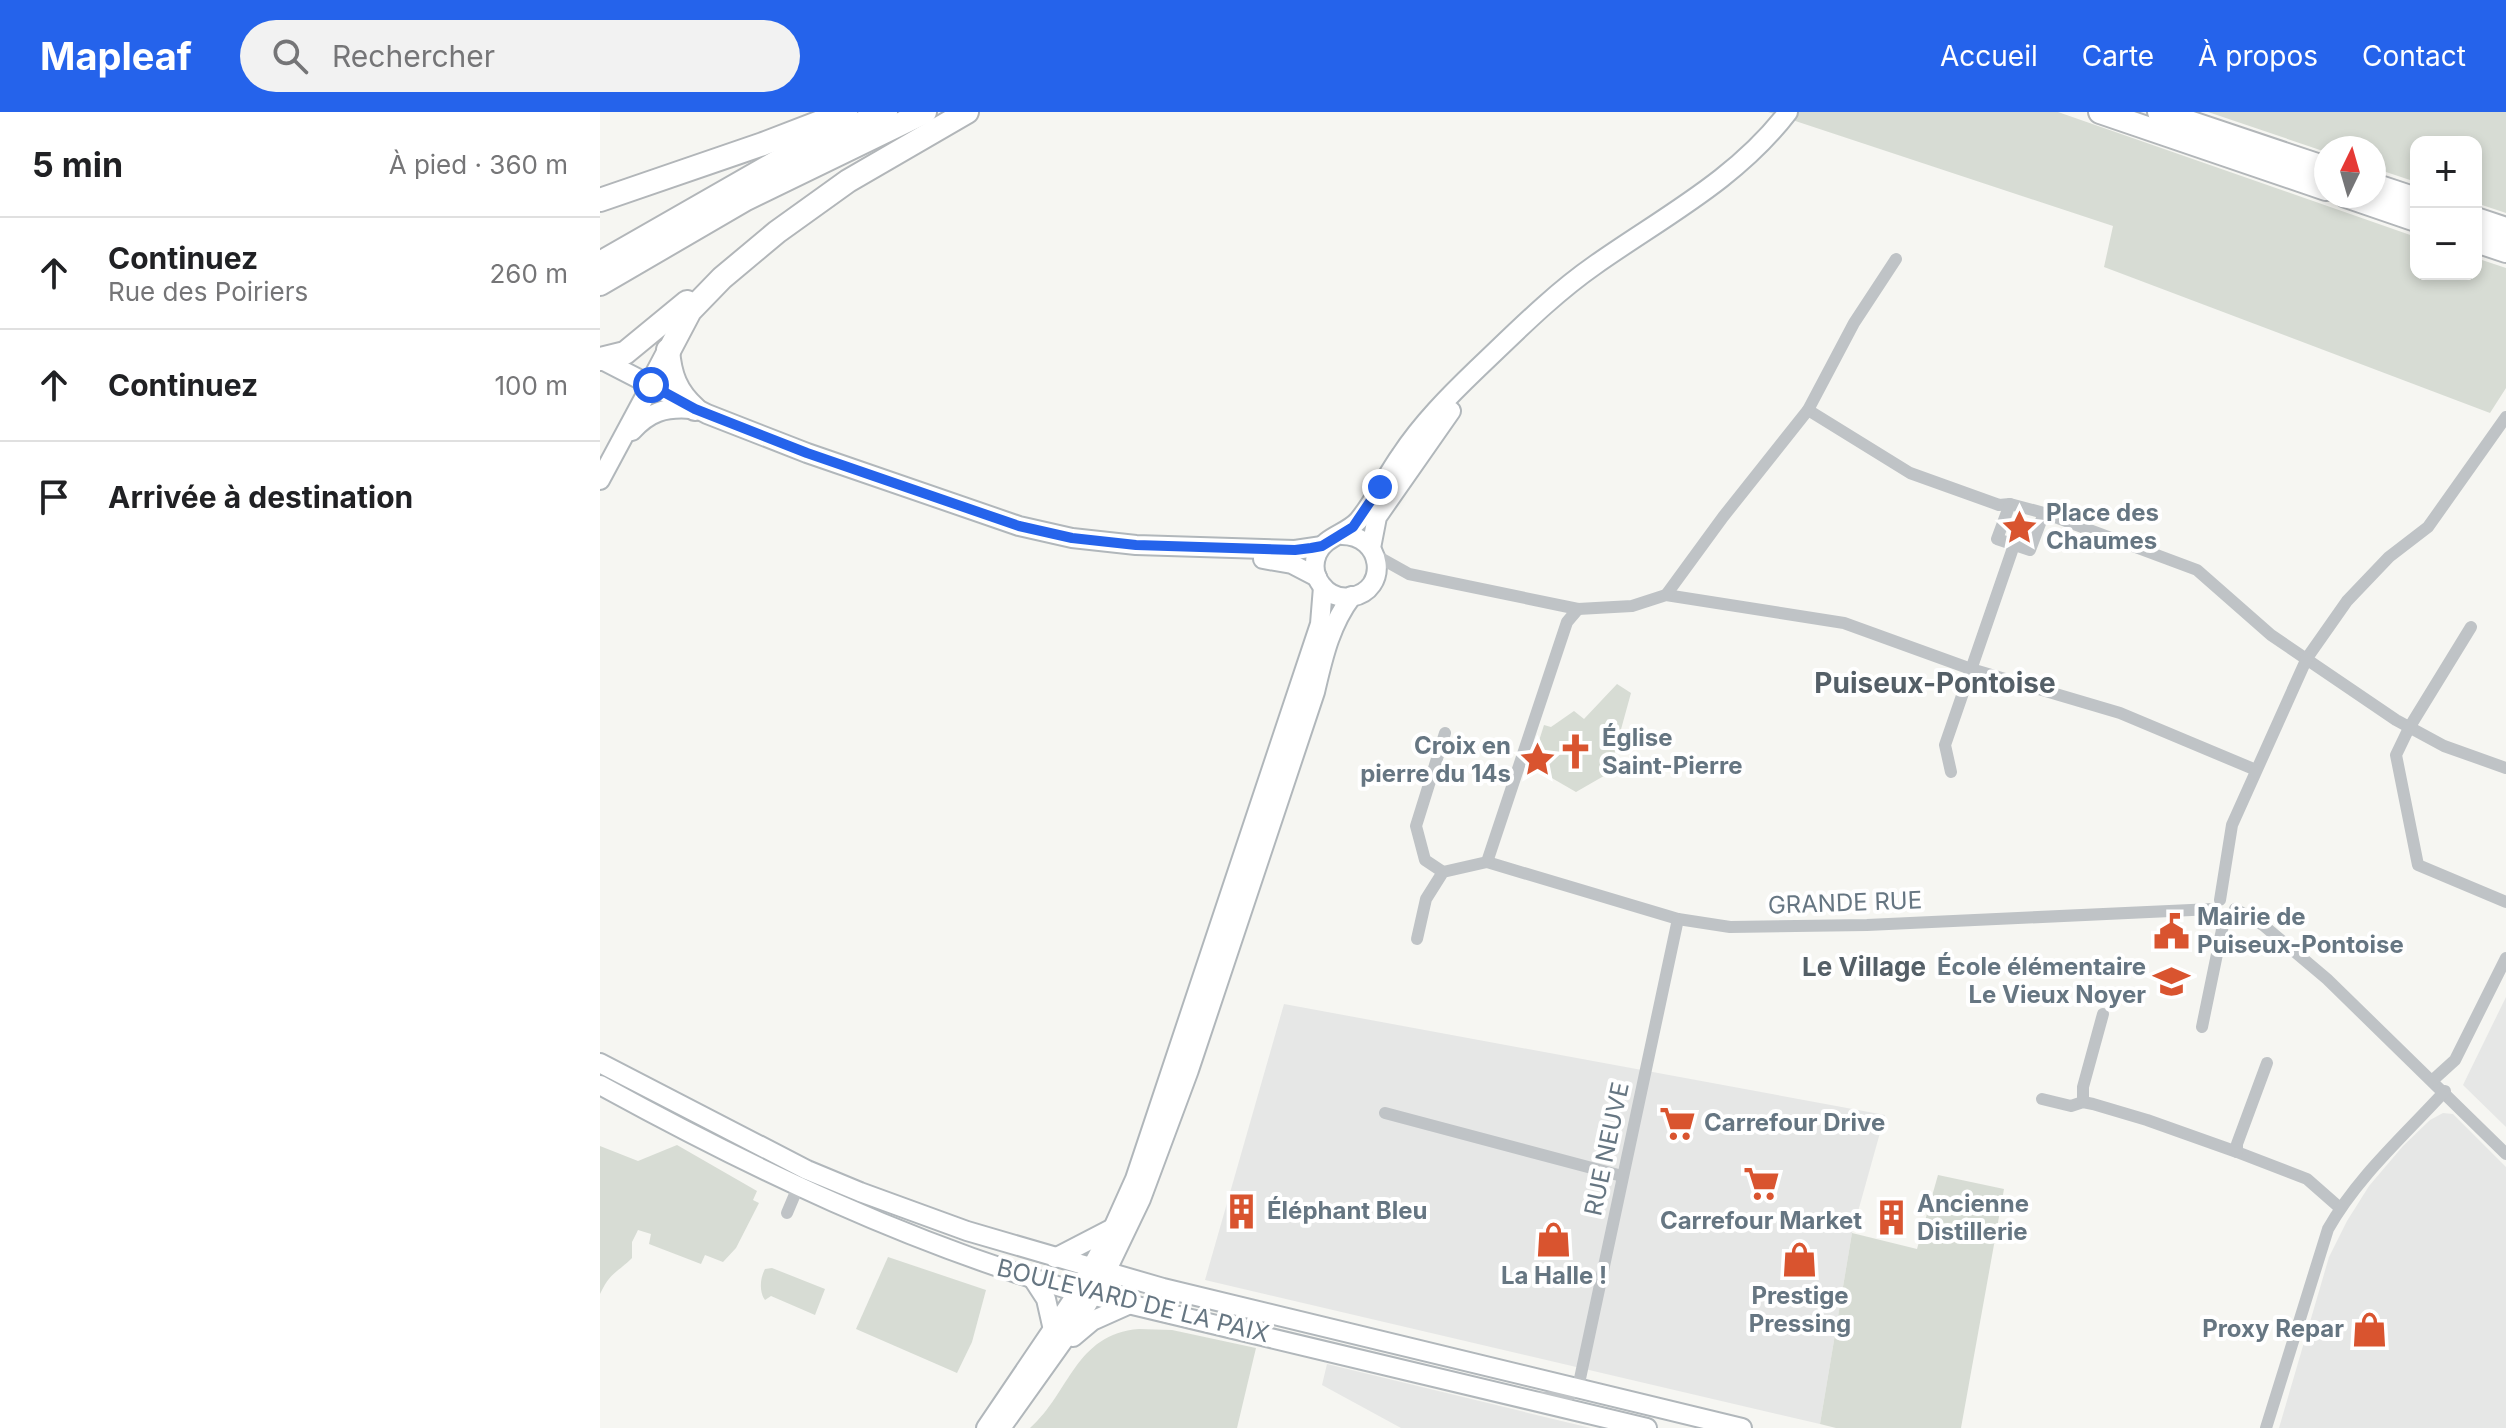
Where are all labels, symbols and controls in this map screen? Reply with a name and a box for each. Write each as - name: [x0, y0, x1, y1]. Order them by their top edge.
- search box: [240, 20, 800, 92]
- text: Mapleaf: [40, 33, 192, 79]
- icon: search: [268, 34, 312, 78]
- text: Rechercher: [332, 38, 495, 74]
- text: Accueil: [1940, 39, 2038, 73]
- text: Carte: [2082, 39, 2154, 73]
- text: À propos: [2198, 39, 2318, 73]
- text: Contact: [2362, 39, 2466, 73]
- north arrow: [2314, 136, 2386, 208]
- map controls: [2410, 136, 2482, 280]
- button: +: [2410, 136, 2482, 208]
- text: 5 min: [32, 144, 123, 185]
- text: À pied · 360 m: [389, 149, 568, 180]
- button: −: [2410, 208, 2482, 280]
- text: Continuez: [108, 240, 258, 276]
- icon: ahead: [32, 251, 76, 295]
- text: 260 m: [490, 258, 568, 289]
- text: Rue des Poiriers: [108, 276, 308, 307]
- icon: ahead: [32, 363, 76, 407]
- text: Continuez: [108, 367, 258, 403]
- route start: [633, 367, 669, 403]
- text: 100 m: [495, 370, 568, 401]
- route end: [1362, 469, 1398, 505]
- icon: arrive: [32, 475, 76, 519]
- text: Arrivée à destination: [108, 479, 413, 515]
- place label: Place des Chaumes: [2046, 498, 2159, 555]
- place icon: Place des Chaumes: [2001, 508, 2039, 546]
- district label: Puiseux-Pontoise: [1814, 666, 2056, 700]
- place label: Église Saint-Pierre: [1602, 723, 1743, 780]
- place label: Croix en pierre du 14s: [1360, 731, 1511, 788]
- church icon: Église Saint-Pierre: [1557, 733, 1595, 771]
- place icon: Croix en pierre du 14s: [1518, 741, 1556, 779]
- street label: GRANDE RUE: [1767, 885, 1923, 920]
- place label: Mairie de Puiseux-Pontoise: [2197, 902, 2404, 959]
- public building icon: Mairie de Puiseux-Pontoise: [2152, 912, 2190, 950]
- district label: Le Village: [1802, 951, 1926, 982]
- place label: École élémentaire Le Vieux Noyer: [1937, 952, 2146, 1009]
- school or university icon: École élémentaire Le Vieux Noyer: [2153, 962, 2191, 1000]
- street label: RUE NEUVE: [1578, 1079, 1635, 1218]
- supermarket icon: Carrefour Drive: [1659, 1104, 1697, 1142]
- place label: Carrefour Drive: [1704, 1108, 1885, 1137]
- supermarket icon: Carrefour Market: [1742, 1165, 1780, 1203]
- place label: Ancienne Distillerie: [1917, 1189, 2029, 1246]
- building icon: Éléphant Bleu: [1222, 1192, 1260, 1230]
- place label: Éléphant Bleu: [1267, 1196, 1427, 1225]
- building icon: Ancienne Distillerie: [1872, 1199, 1910, 1237]
- place label: Carrefour Market: [1660, 1206, 1862, 1235]
- shop icon: La Halle !: [1535, 1220, 1573, 1258]
- shop icon: Prestige Pressing: [1781, 1240, 1819, 1278]
- street label: BOULEVARD DE LA PAIX: [994, 1253, 1272, 1348]
- place label: La Halle !: [1501, 1261, 1607, 1290]
- place label: Prestige Pressing: [1749, 1281, 1851, 1338]
- shop icon: Proxy Repar: [2351, 1310, 2389, 1348]
- place label: Proxy Repar: [2202, 1314, 2344, 1343]

